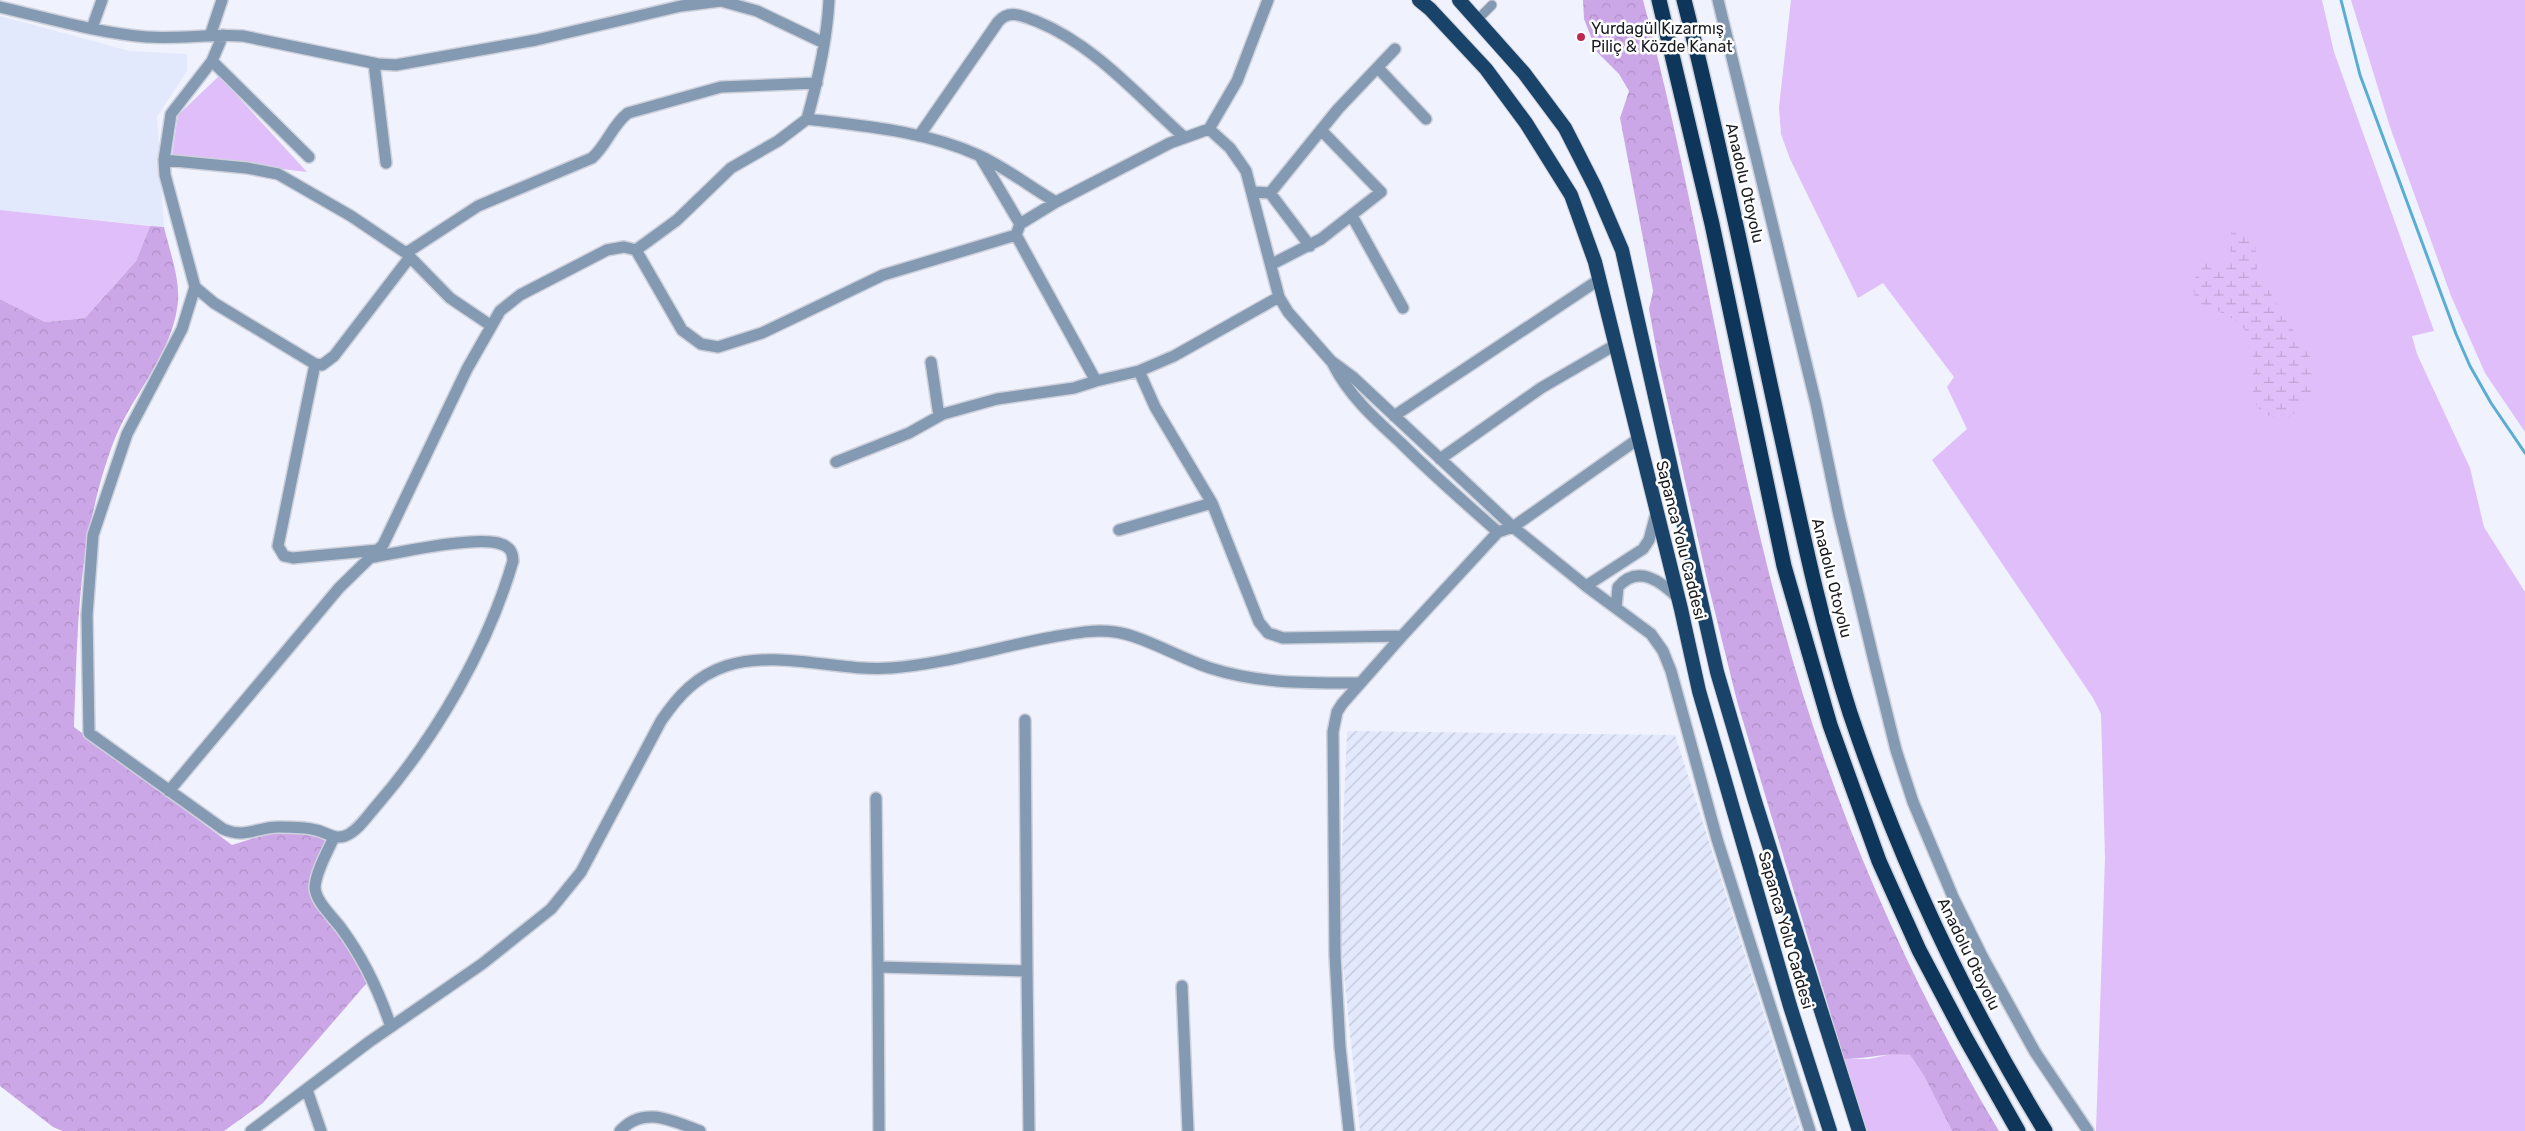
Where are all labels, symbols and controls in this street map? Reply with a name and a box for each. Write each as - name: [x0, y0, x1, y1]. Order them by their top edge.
- place label: Yurdagül Kızarmış Piliç & Közde Kanat: [1591, 19, 1732, 56]
- marker: Yurdagül Kızarmış Piliç & Közde Kanat: [1575, 31, 1587, 43]
- street label: Anadolu Otoyolu: [1722, 121, 1768, 245]
- street label: Sapanca Yolu Caddesi: [1652, 459, 1710, 621]
- street label: Anadolu Otoyolu: [1808, 516, 1856, 640]
- street label: Sapanca Yolu Caddesi: [1754, 849, 1818, 1011]
- street label: Anadolu Otoyolu: [1934, 895, 2004, 1013]

